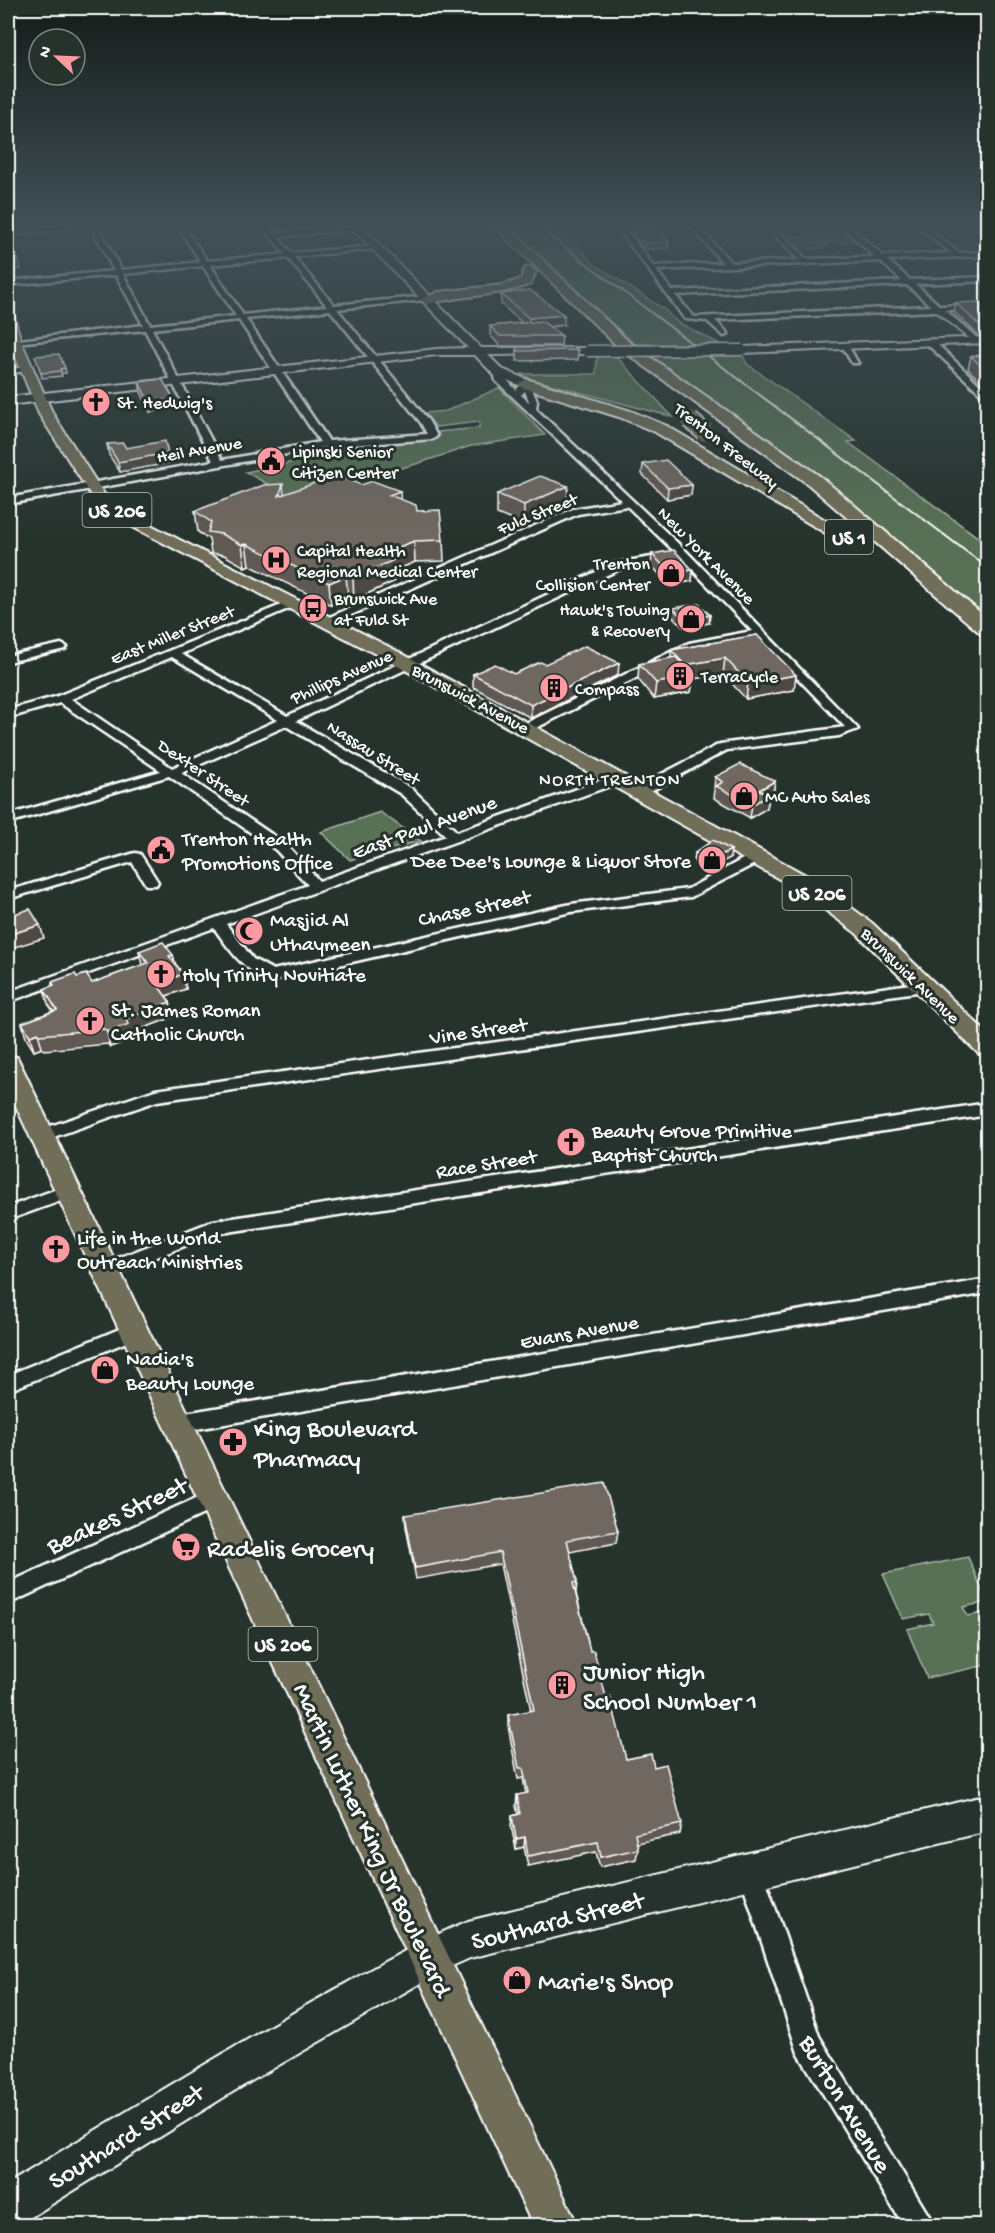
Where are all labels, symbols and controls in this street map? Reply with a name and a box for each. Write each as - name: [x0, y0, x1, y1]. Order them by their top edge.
- north arrow: [27, 27, 87, 87]
- text: N: [36, 43, 57, 61]
- church icon: St. Hedwig's: [80, 386, 112, 418]
- place label: St. Hedwig's: [117, 394, 213, 415]
- street label: Trenton Freeway: [668, 399, 782, 495]
- street label: Heil Avenue: [155, 434, 244, 469]
- place label: Lipinski Senior Citizen Center: [292, 443, 399, 485]
- public building icon: Lipinski Senior Citizen Center: [255, 445, 287, 477]
- street label: Fuld Street: [494, 489, 583, 541]
- road number: US 206: [82, 493, 152, 527]
- street label: New York Avenue: [652, 503, 759, 611]
- road number: US 1: [825, 520, 873, 554]
- place label: Capital Health Regional Medical Center: [297, 542, 479, 584]
- hospital icon: Capital Health Regional Medical Center: [260, 544, 292, 576]
- place label: Trenton Collision Center: [536, 555, 652, 597]
- shop icon: Trenton Collision Center: [655, 557, 687, 589]
- place label: Brunswick Ave at Fuld St: [333, 590, 438, 632]
- bus stop icon: Brunswick Ave at Fuld St: [297, 592, 329, 624]
- street label: East Miller Street: [108, 601, 239, 671]
- place label: Hawk's Towing & Recovery: [559, 601, 670, 643]
- shop icon: Hawk's Towing & Recovery: [675, 603, 707, 635]
- street label: Phillips Avenue: [287, 646, 397, 710]
- street label: Brunswick Avenue: [407, 660, 533, 740]
- building icon: TerraCycle: [664, 660, 696, 692]
- place label: TerraCycle: [700, 668, 779, 689]
- building icon: Compass: [538, 672, 570, 704]
- place label: Compass: [575, 680, 640, 701]
- street label: Nassau Street: [322, 717, 424, 792]
- street label: Dexter Street: [152, 735, 254, 813]
- district label: NORTH TRENTON: [539, 771, 681, 792]
- shop icon: MC Auto Sales: [728, 780, 760, 812]
- place label: MC Auto Sales: [765, 788, 871, 809]
- street label: East Paul Avenue: [350, 791, 502, 867]
- place label: Trenton Health Promotions Office: [181, 829, 334, 878]
- public building icon: Trenton Health Promotions Office: [145, 834, 177, 866]
- shop icon: Dee Dee's Lounge & Liquor Store: [696, 844, 728, 876]
- place label: Dee Dee's Lounge & Liquor Store: [409, 851, 692, 876]
- road number: US 206: [782, 876, 852, 910]
- street label: Chase Street: [416, 886, 535, 934]
- place label: Masjid Al Uthaymeen: [270, 910, 371, 959]
- mosque icon: Masjid Al Uthaymeen: [233, 915, 265, 947]
- street label: Brunswick Avenue: [855, 924, 964, 1030]
- church icon: Holy Trinity Novitiate: [145, 958, 177, 990]
- place label: Holy Trinity Novitiate: [182, 965, 367, 990]
- place label: St. James Roman Catholic Church: [111, 1000, 261, 1049]
- church icon: St. James Roman Catholic Church: [74, 1005, 106, 1037]
- street label: Vine Street: [427, 1014, 531, 1053]
- place label: Beauty Grove Primitive Baptist Church: [591, 1121, 793, 1170]
- church icon: Beauty Grove Primitive Baptist Church: [555, 1126, 587, 1158]
- street label: Race Street: [434, 1146, 541, 1187]
- place label: Life in the World Outreach Ministries: [77, 1228, 243, 1277]
- church icon: Life in the World Outreach Ministries: [40, 1233, 72, 1265]
- street label: Evans Avenue: [518, 1312, 642, 1357]
- place label: Nadia's Beauty Lounge: [125, 1349, 255, 1398]
- shop icon: Nadia's Beauty Lounge: [89, 1354, 121, 1386]
- place label: King Boulevard Pharmacy: [253, 1416, 417, 1477]
- pharmacy icon: King Boulevard Pharmacy: [217, 1426, 249, 1458]
- street label: Beakes Street: [42, 1471, 195, 1565]
- supermarket icon: Radelis Grocery: [170, 1531, 202, 1563]
- place label: Radelis Grocery: [207, 1536, 374, 1567]
- road number: US 206: [248, 1627, 318, 1661]
- place label: Junior High School Number 1: [583, 1659, 757, 1720]
- building icon: Junior High School Number 1: [546, 1669, 578, 1701]
- street label: Martin Luther King Jr Boulevard: [284, 1679, 457, 2004]
- street label: Southard Street: [469, 1886, 650, 1960]
- shop icon: Marie's Shop: [501, 1964, 533, 1996]
- place label: Marie's Shop: [538, 1969, 674, 2000]
- street label: Burton Avenue: [789, 2030, 897, 2180]
- street label: Southard Street: [44, 2078, 213, 2199]

